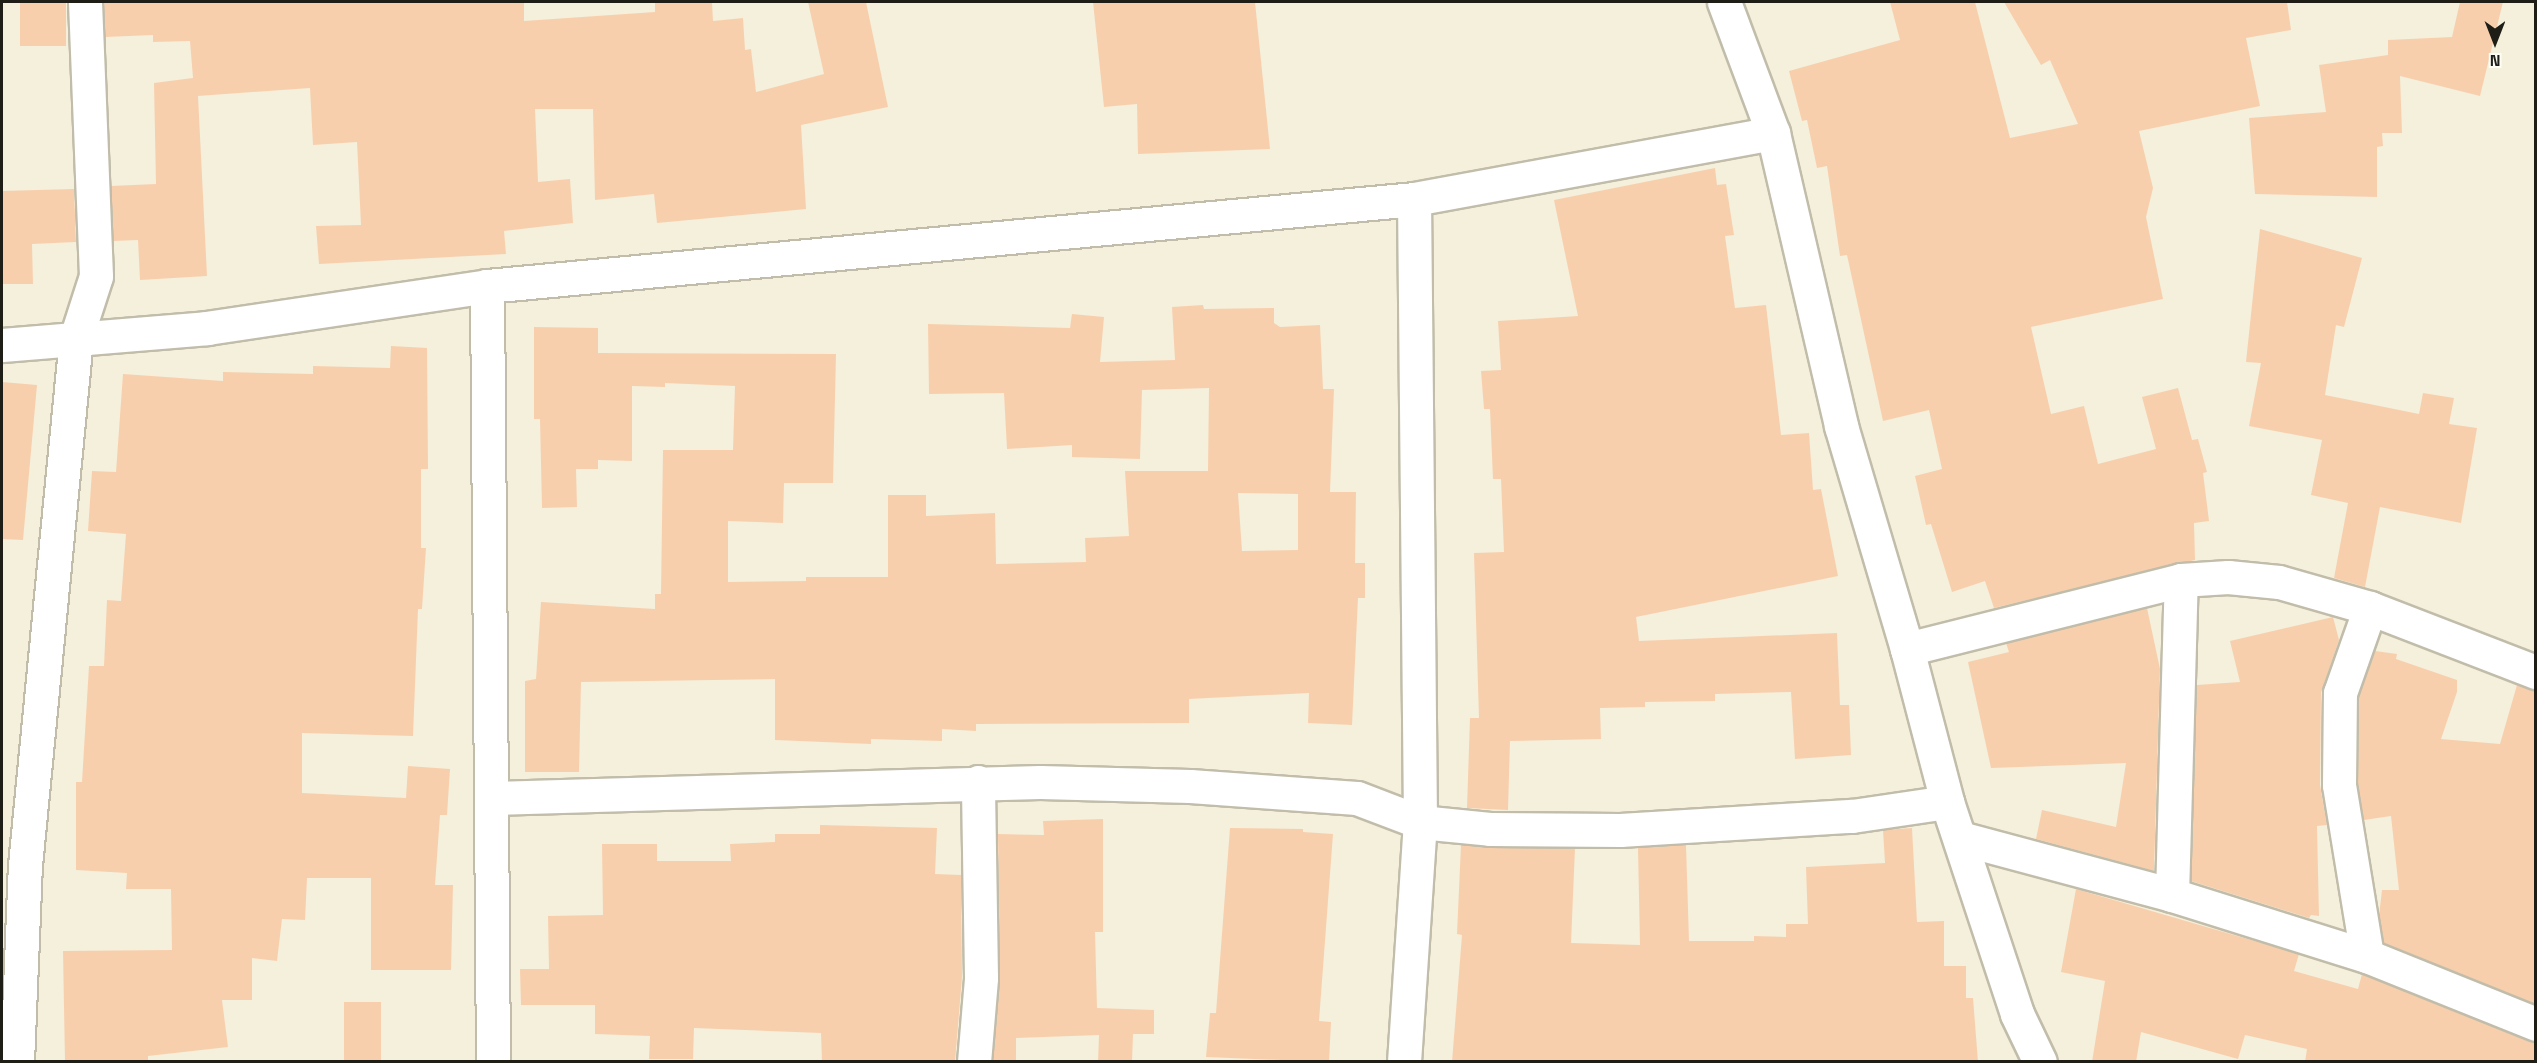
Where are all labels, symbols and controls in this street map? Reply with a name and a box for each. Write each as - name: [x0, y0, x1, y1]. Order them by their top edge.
- north arrow: [2465, 12, 2525, 72]
- text: N: [2490, 50, 2500, 71]

